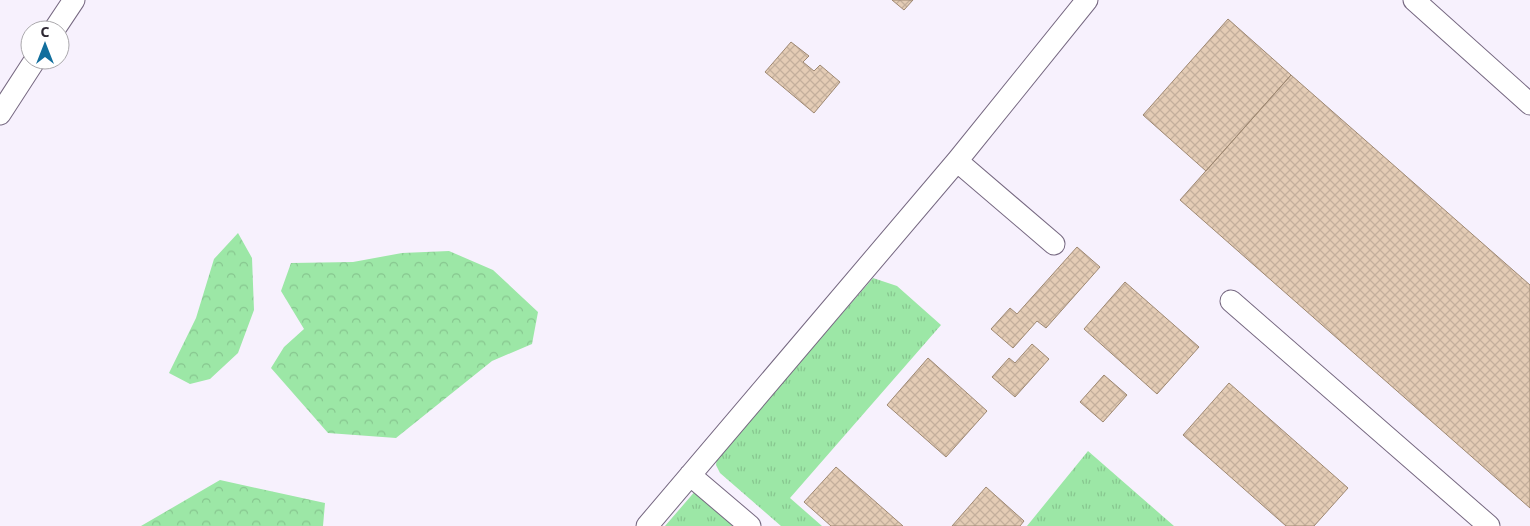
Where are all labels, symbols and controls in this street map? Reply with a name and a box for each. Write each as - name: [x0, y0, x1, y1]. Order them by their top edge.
- north arrow: [20, 20, 70, 70]
- text: С: [40, 22, 50, 41]

